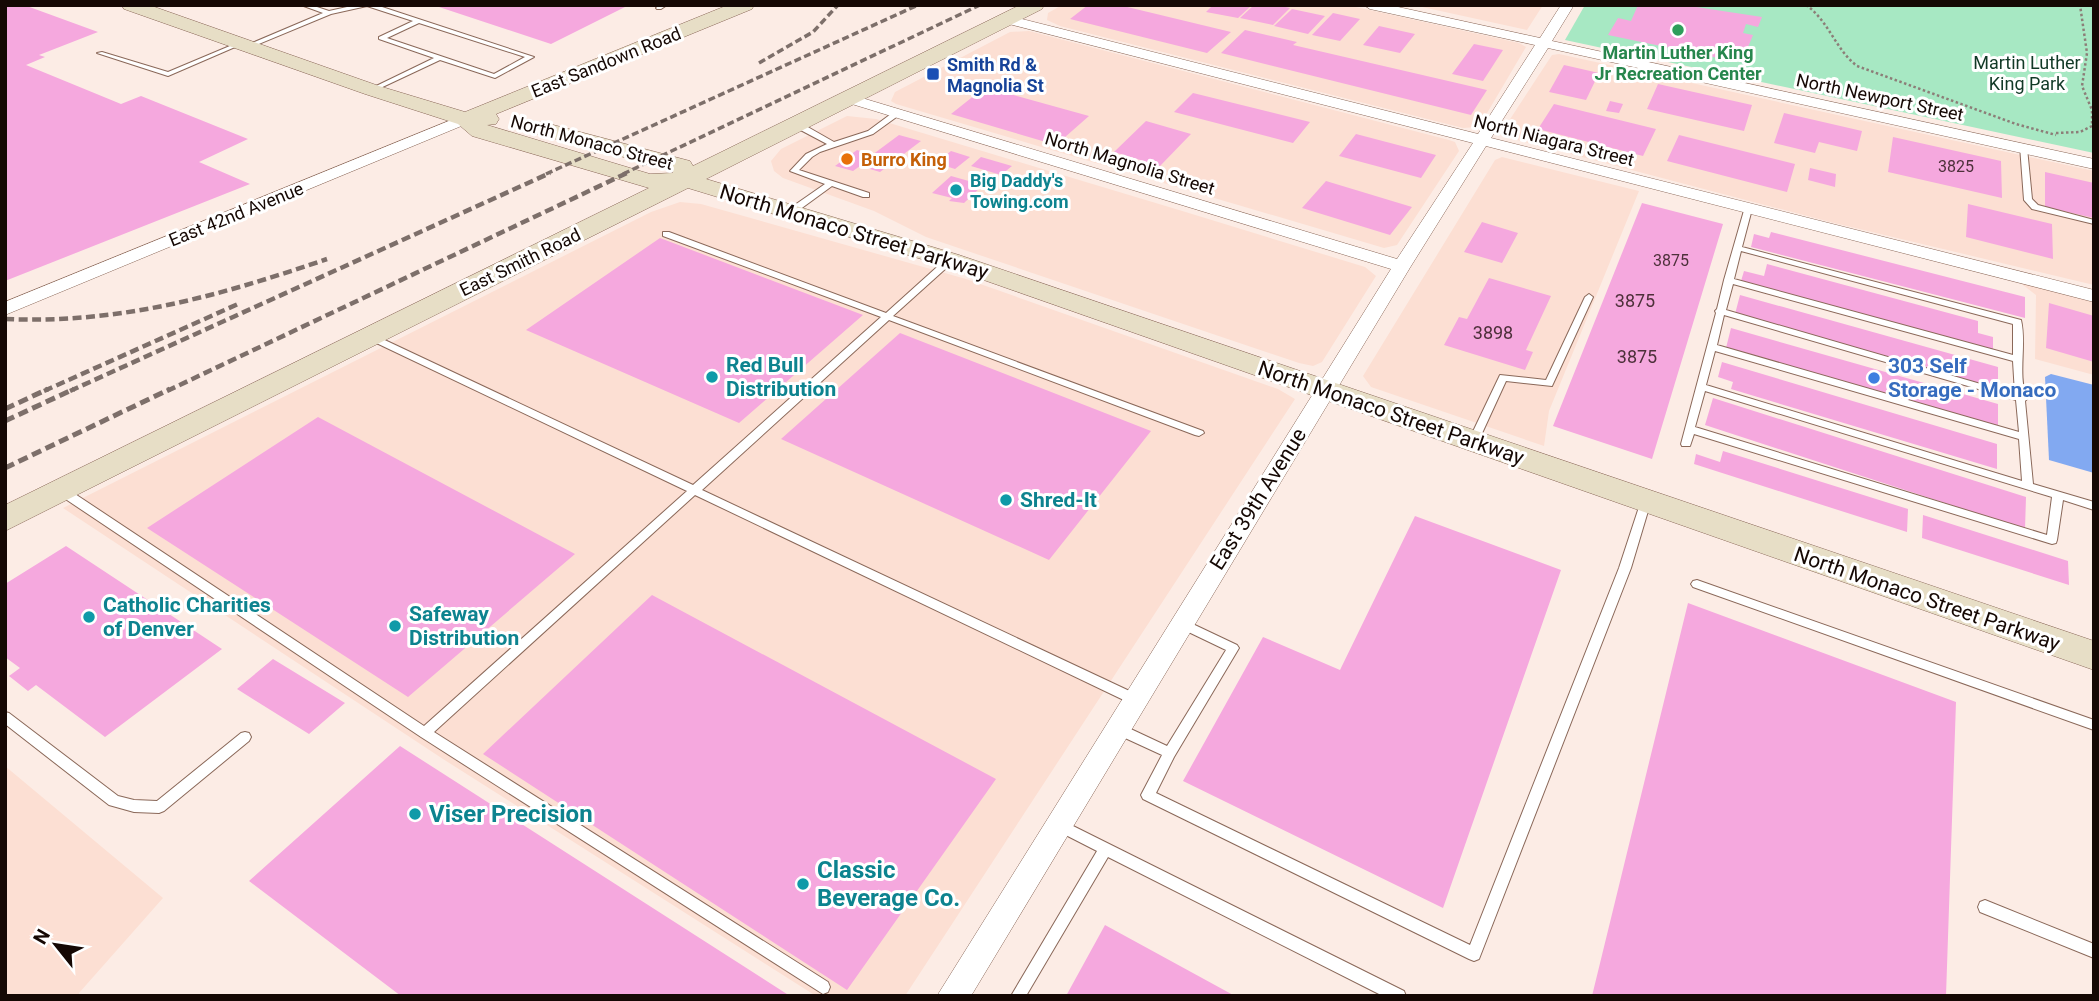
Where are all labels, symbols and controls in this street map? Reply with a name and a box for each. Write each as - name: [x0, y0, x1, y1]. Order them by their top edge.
- street label: East Sandown Road: [528, 22, 684, 102]
- marker: Martin Luther King Jr Recreation Center: [1670, 22, 1686, 38]
- place label: Martin Luther King Jr Recreation Center: [1594, 42, 1762, 84]
- park label: Martin Luther King Park: [1973, 52, 2081, 94]
- place label: Smith Rd & Magnolia St: [947, 54, 1044, 96]
- marker: Smith Rd & Magnolia St: [925, 66, 941, 82]
- street label: North Newport Street: [1794, 69, 1966, 125]
- street label: North Monaco Street: [508, 110, 676, 174]
- street label: North Niagara Street: [1472, 110, 1636, 170]
- street label: North Magnolia Street: [1043, 127, 1217, 199]
- place label: Burro King: [861, 149, 947, 170]
- marker: Burro King: [839, 151, 855, 167]
- house number: 3825: [1938, 157, 1974, 176]
- place label: Big Daddy's Towing.com: [970, 170, 1069, 212]
- street label: East 42nd Avenue: [166, 177, 306, 251]
- street label: North Monaco Street Parkway: [717, 180, 991, 284]
- marker: Big Daddy's Towing.com: [948, 182, 964, 198]
- street label: East Smith Road: [456, 224, 584, 300]
- house number: 3875: [1653, 251, 1689, 270]
- house number: 3875: [1615, 290, 1655, 311]
- house number: 3898: [1473, 322, 1513, 343]
- house number: 3875: [1617, 346, 1657, 367]
- place label: Red Bull Distribution: [726, 353, 836, 401]
- place label: 303 Self Storage - Monaco: [1888, 354, 2056, 402]
- street label: North Monaco Street Parkway: [1255, 356, 1527, 470]
- marker: Red Bull Distribution: [704, 369, 720, 385]
- marker: 303 Self Storage - Monaco: [1866, 370, 1882, 386]
- street label: East 39th Avenue: [1205, 424, 1311, 574]
- place label: Shred-It: [1020, 488, 1097, 512]
- marker: Shred-It: [998, 492, 1014, 508]
- street label: North Monaco Street Parkway: [1791, 542, 2063, 656]
- place label: Catholic Charities of Denver: [103, 593, 271, 641]
- place label: Safeway Distribution: [409, 602, 519, 650]
- marker: Catholic Charities of Denver: [81, 609, 97, 625]
- marker: Safeway Distribution: [387, 618, 403, 634]
- place label: Viser Precision: [429, 800, 593, 828]
- marker: Viser Precision: [407, 806, 423, 822]
- place label: Classic Beverage Co.: [817, 856, 960, 912]
- marker: Classic Beverage Co.: [795, 876, 811, 892]
- north arrow: [21, 910, 91, 980]
- text: N: [28, 925, 55, 948]

